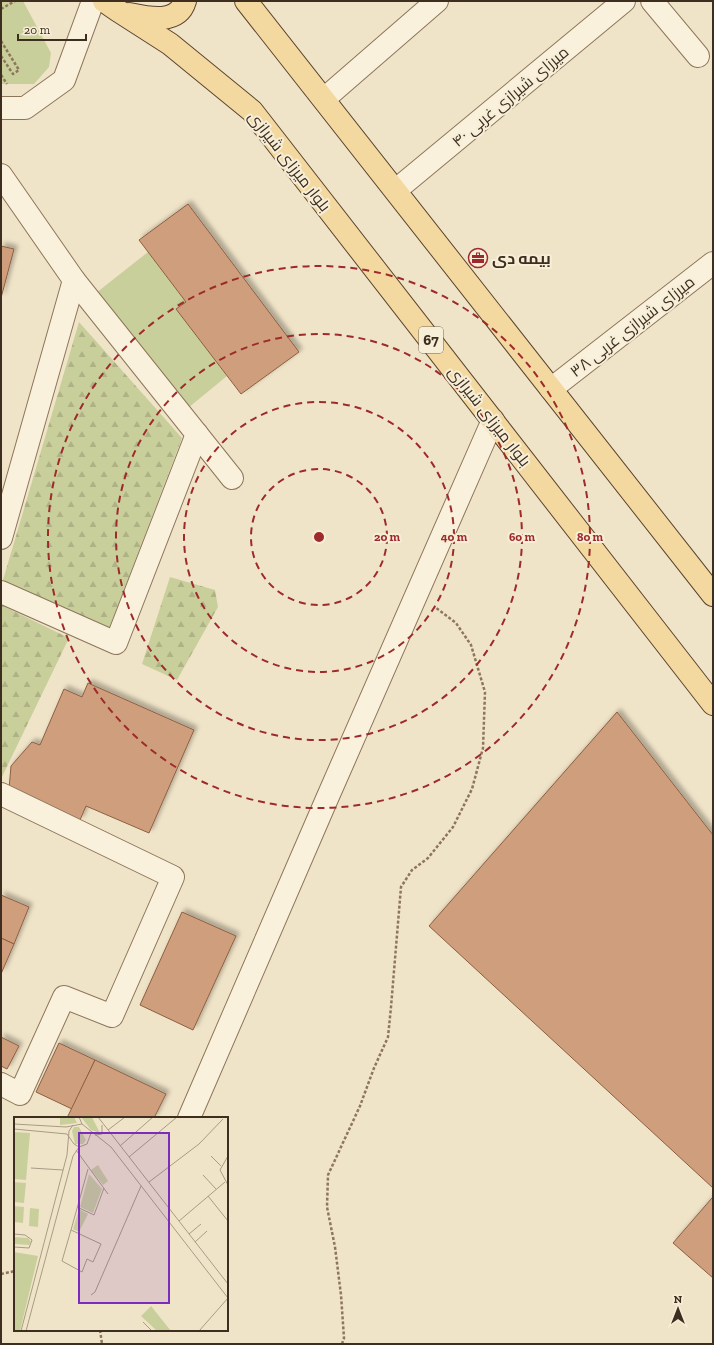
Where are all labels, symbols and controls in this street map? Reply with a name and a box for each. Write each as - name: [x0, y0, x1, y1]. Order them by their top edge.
- scale bar: [18, 16, 86, 42]
- text: 20 m: [24, 23, 51, 37]
- street label: میرزای شیرازی غربی ۴۰: [448, 42, 573, 151]
- street label: بلوار میرزای شیرازی: [244, 107, 335, 216]
- office icon: بیمه دی: [467, 247, 489, 269]
- place label: بیمه دی: [492, 249, 551, 268]
- street label: میرزای شیرازی غربی ۳۸: [566, 272, 699, 382]
- road number: 67: [419, 327, 443, 353]
- street label: بلوار میرزای شیرازی: [444, 362, 535, 471]
- centre of rings: [312, 530, 326, 544]
- text: 20 m: [374, 530, 401, 544]
- text: 40 m: [441, 530, 468, 544]
- text: 60 m: [509, 530, 536, 544]
- text: 80 m: [577, 530, 604, 544]
- inset map: [14, 1117, 228, 1331]
- north arrow: [658, 1289, 698, 1329]
- text: N: [674, 1293, 683, 1306]

